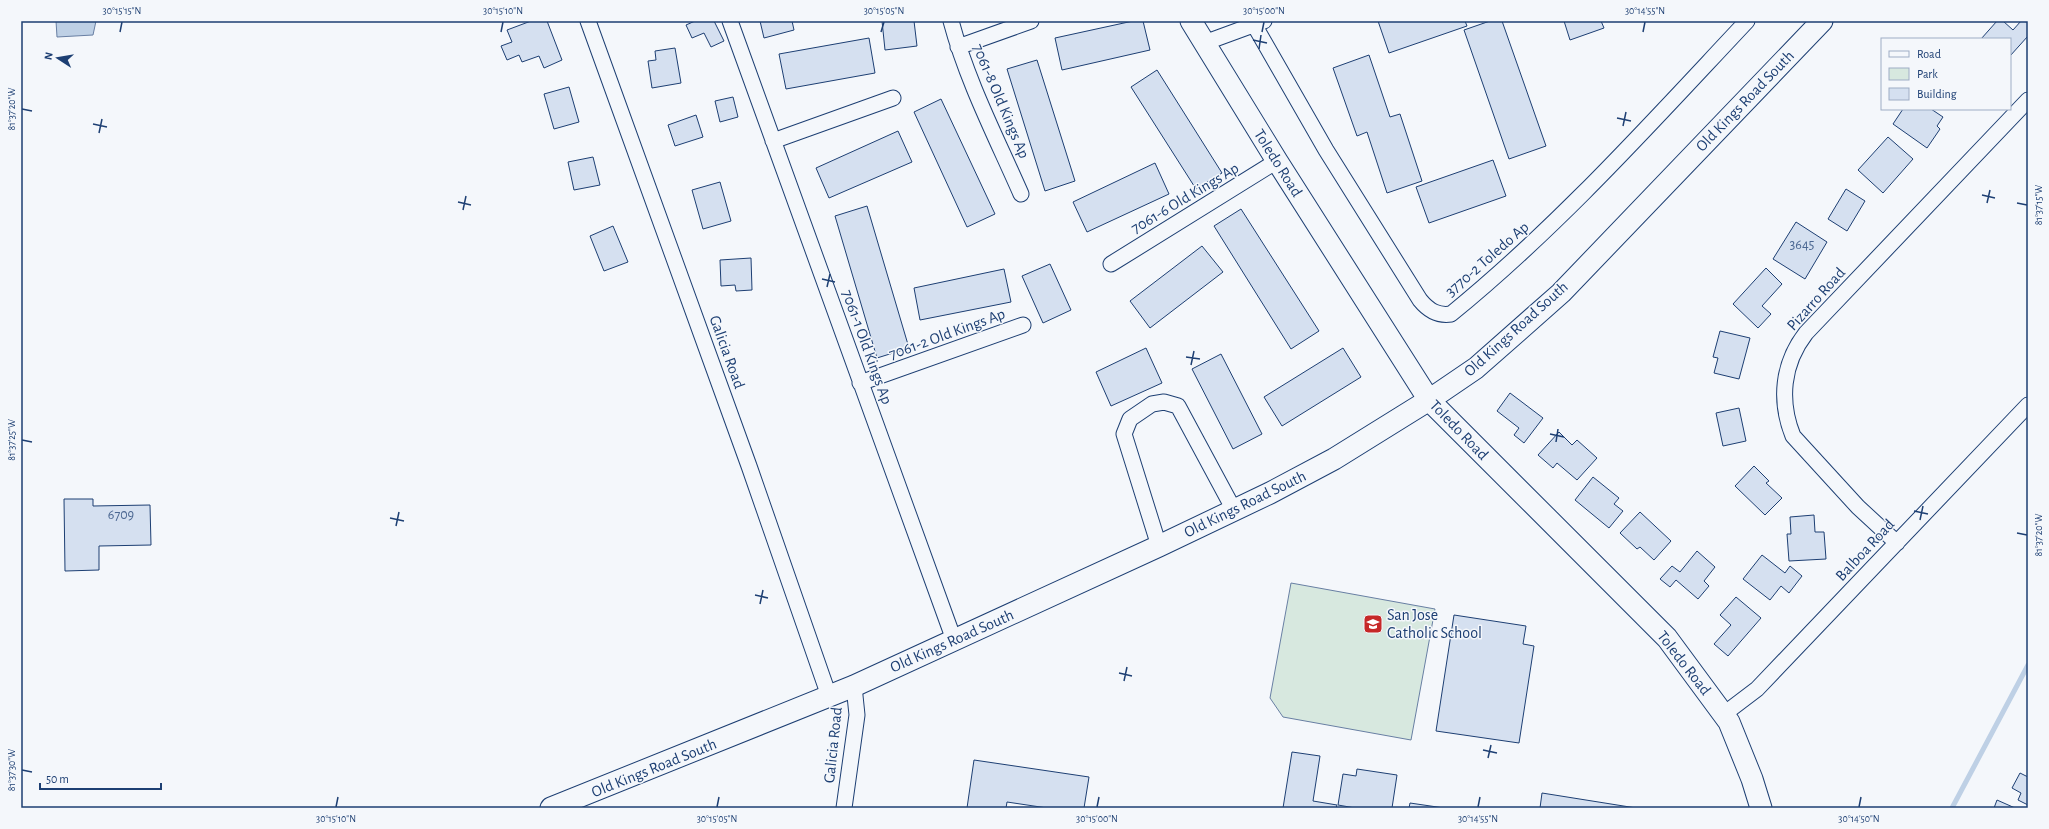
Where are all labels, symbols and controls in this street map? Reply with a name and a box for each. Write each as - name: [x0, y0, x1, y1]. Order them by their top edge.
- text: 30°15'15"N: [103, 6, 141, 16]
- text: 30°15'10"N: [483, 6, 523, 16]
- text: 30°15'05"N: [864, 6, 904, 16]
- text: 30°15'00"N: [1243, 6, 1285, 16]
- text: 30°14'55"N: [1625, 6, 1665, 16]
- north arrow: [38, 38, 78, 78]
- legend: [1881, 38, 2011, 110]
- street label: 7061-8 Old Kings Ap: [970, 41, 1032, 161]
- street label: Old Kings Road South: [1693, 47, 1797, 155]
- text: Road: [1917, 48, 1941, 60]
- text: N: [43, 51, 55, 61]
- text: Park: [1917, 68, 1938, 80]
- text: 81°37'20"W: [7, 88, 17, 130]
- text: Building: [1917, 88, 1957, 100]
- street label: Toledo Road: [1251, 126, 1305, 200]
- street label: 7061-6 Old Kings Ap: [1128, 160, 1242, 236]
- text: 81°37'15"W: [2034, 185, 2044, 225]
- street label: 3770-2 Toledo Ap: [1442, 219, 1532, 299]
- house number: 3645: [1790, 238, 1815, 252]
- street label: Pizarro Road: [1784, 264, 1848, 334]
- street label: Old Kings Road South: [1461, 278, 1571, 380]
- street label: 7061-1 Old Kings Ap: [839, 288, 895, 406]
- street label: 7061-2 Old Kings Ap: [887, 306, 1007, 362]
- street label: Galicia Road: [706, 313, 748, 391]
- street label: Toledo Road: [1427, 397, 1491, 463]
- text: 81°37'25"W: [7, 419, 17, 461]
- street label: Old Kings Road South: [1182, 468, 1308, 540]
- house number: 6709: [108, 508, 134, 522]
- text: 81°37'20"W: [2034, 514, 2044, 556]
- street label: Balboa Road: [1833, 516, 1897, 584]
- street label: Old Kings Road South: [888, 607, 1016, 675]
- place label: San Jose Catholic School: [1387, 607, 1482, 641]
- school or university icon: San Jose Catholic School: [1362, 613, 1384, 635]
- street label: Toledo Road: [1654, 628, 1714, 698]
- street label: Galicia Road: [821, 706, 845, 784]
- street label: Old Kings Road South: [589, 736, 719, 800]
- text: 81°37'30"W: [7, 749, 17, 791]
- scale bar: [40, 765, 161, 791]
- text: 50 m: [46, 773, 69, 785]
- text: 30°15'10"N: [316, 814, 356, 824]
- text: 30°15'05"N: [697, 814, 737, 824]
- text: 30°15'00"N: [1076, 814, 1118, 824]
- text: 30°14'55"N: [1458, 814, 1498, 824]
- text: 30°14'50"N: [1838, 814, 1880, 824]

